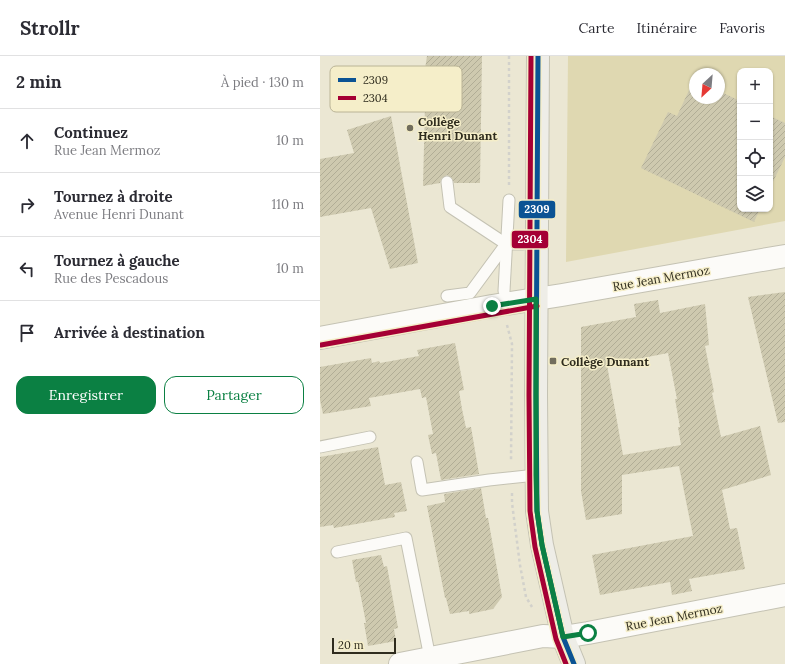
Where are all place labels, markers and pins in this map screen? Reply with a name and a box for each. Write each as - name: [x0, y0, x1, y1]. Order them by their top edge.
- place label: Collège Henri Dunant: [418, 114, 498, 143]
- marker: Collège Henri Dunant: [405, 123, 415, 133]
- place label: Collège Dunant: [561, 354, 650, 369]
- marker: Collège Dunant: [548, 356, 558, 366]

